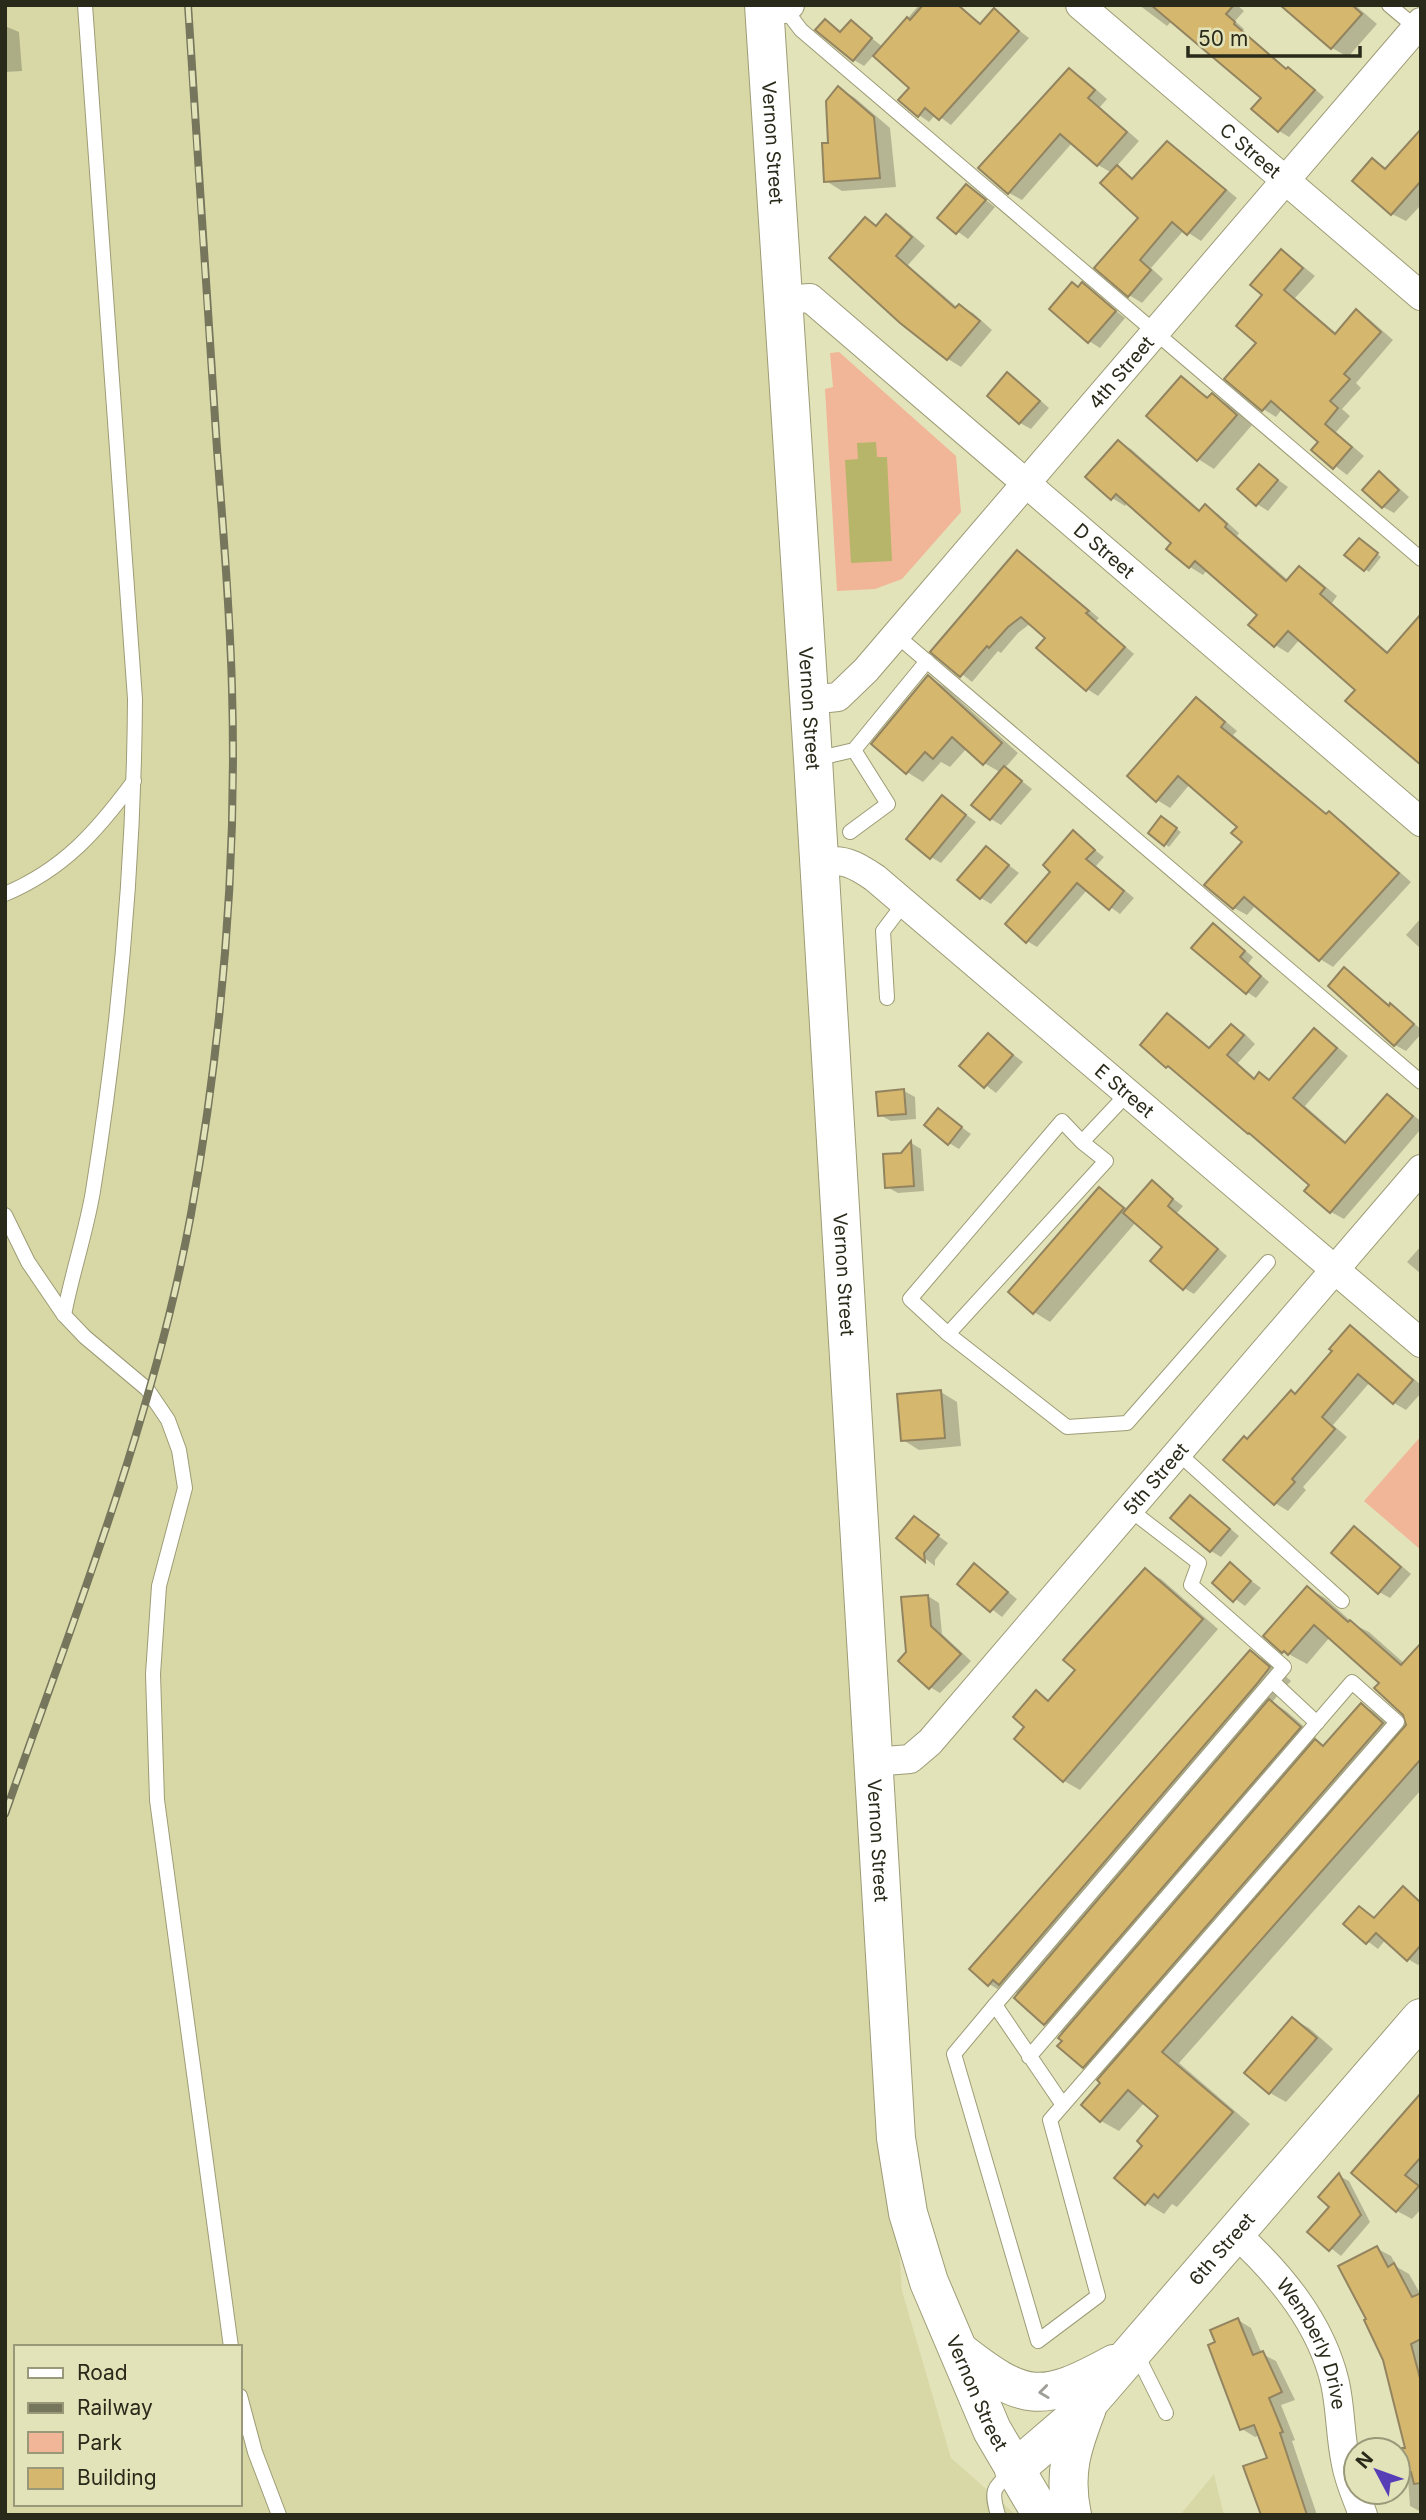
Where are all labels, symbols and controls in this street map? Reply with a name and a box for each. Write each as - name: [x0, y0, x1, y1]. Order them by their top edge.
- scale bar: [1188, 14, 1360, 58]
- text: 50 m: [1198, 26, 1248, 51]
- street label: Vernon Street: [757, 80, 788, 205]
- street label: C Street: [1215, 118, 1286, 183]
- street label: 4th Street: [1083, 331, 1159, 413]
- street label: D Street: [1069, 518, 1140, 583]
- street label: Vernon Street: [794, 646, 825, 771]
- street label: E Street: [1090, 1059, 1159, 1122]
- street label: Vernon Street: [829, 1212, 859, 1337]
- street label: 5th Street: [1118, 1438, 1193, 1520]
- street label: Vernon Street: [863, 1778, 893, 1903]
- street label: 6th Street: [1184, 2208, 1259, 2290]
- street label: Wemberly Drive: [1272, 2273, 1351, 2411]
- street label: Vernon Street: [942, 2332, 1013, 2455]
- legend: [14, 2345, 242, 2506]
- text: Road: [77, 2360, 128, 2385]
- one-way arrow: [1038, 2384, 1050, 2399]
- text: Railway: [77, 2395, 153, 2420]
- text: Park: [77, 2430, 122, 2455]
- north arrow: [1342, 2436, 1412, 2506]
- text: N: [1351, 2447, 1378, 2473]
- text: Building: [77, 2465, 157, 2490]

